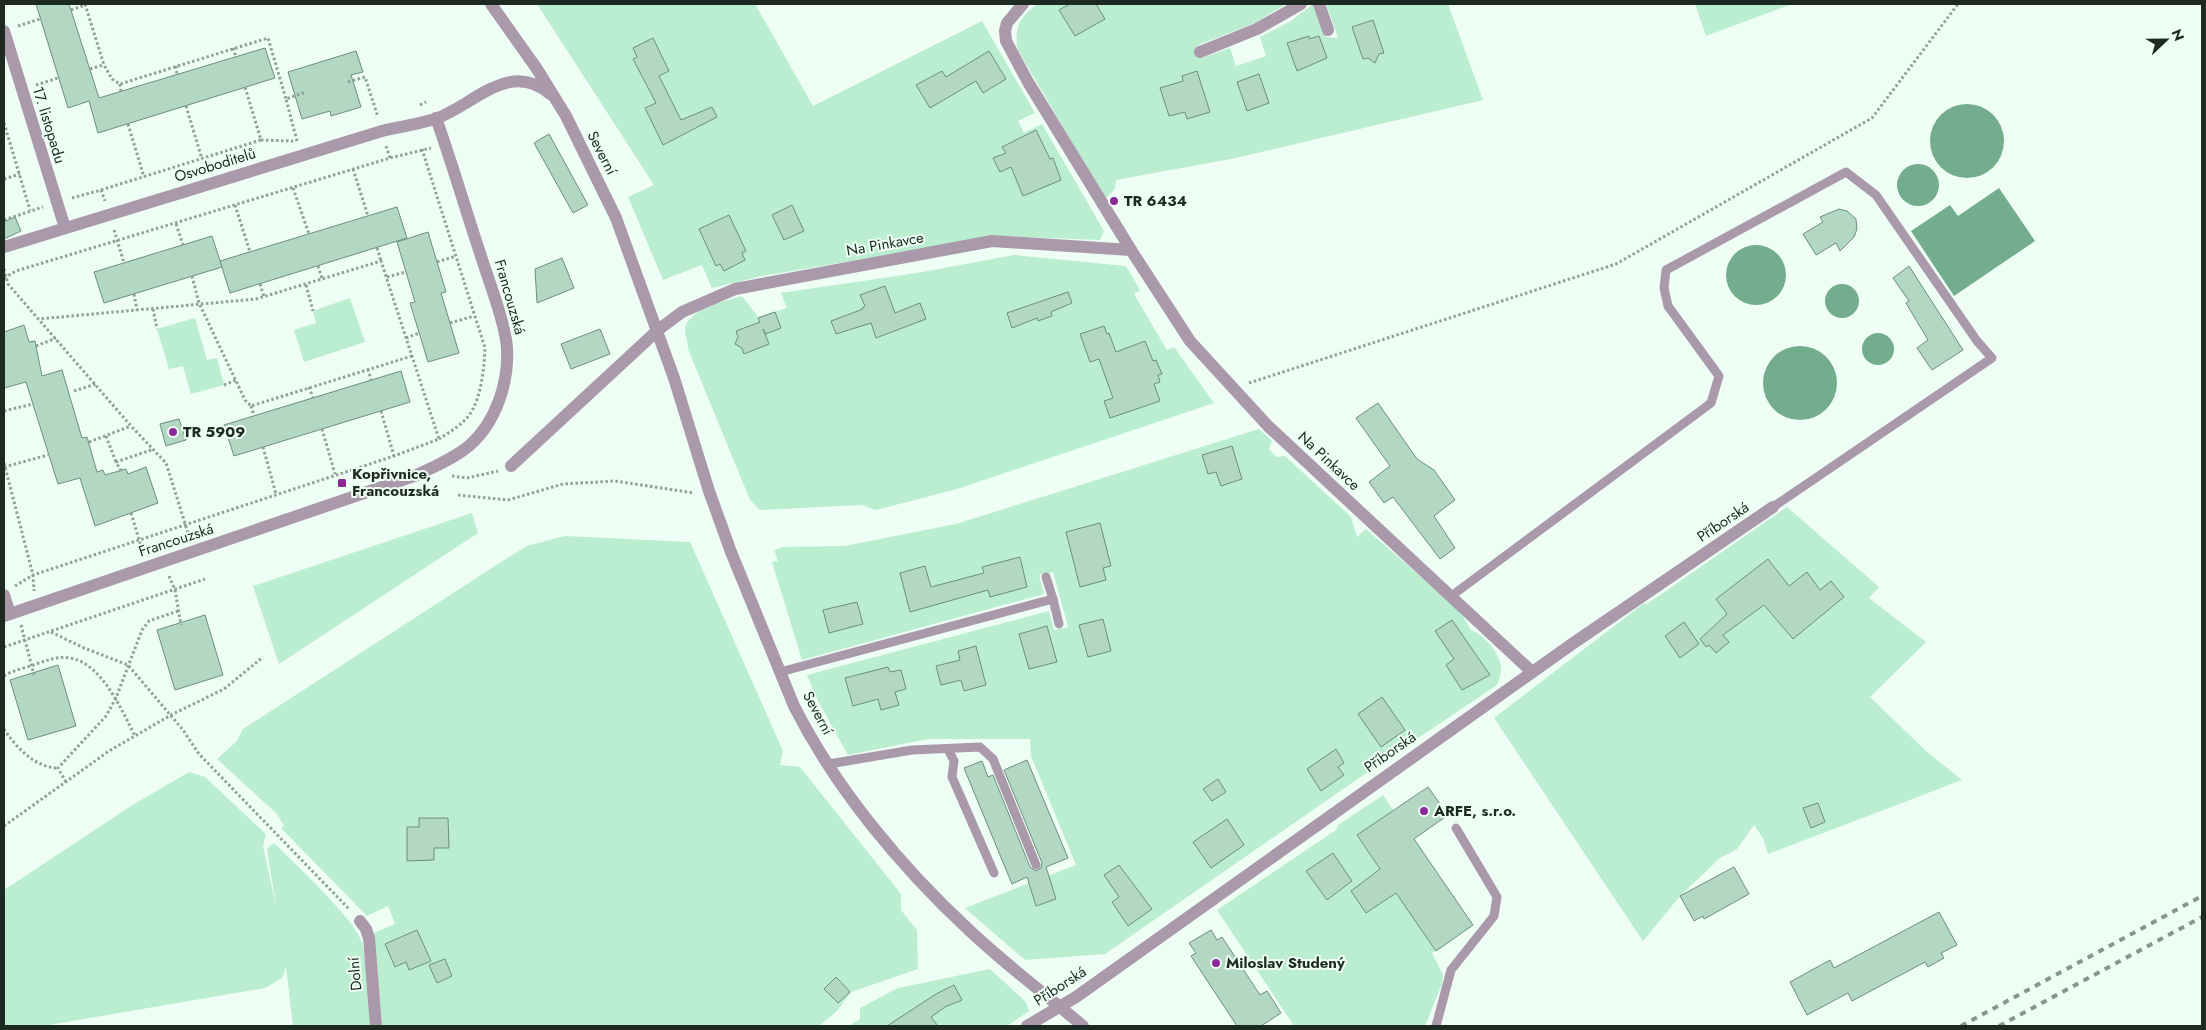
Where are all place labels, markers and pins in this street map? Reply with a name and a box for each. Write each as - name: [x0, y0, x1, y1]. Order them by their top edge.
- place label: TR 6434: [1124, 190, 1187, 212]
- marker: TR 6434: [1108, 195, 1120, 207]
- place label: TR 5909: [183, 421, 245, 443]
- marker: TR 5909: [167, 426, 179, 438]
- place label: Kopřivnice, Francouzská: [352, 463, 439, 502]
- marker: Kopřivnice, Francouzská: [336, 477, 348, 489]
- place label: ARFE, s.r.o.: [1433, 800, 1516, 822]
- marker: ARFE, s.r.o.: [1418, 805, 1430, 817]
- place label: Miloslav Studený: [1226, 952, 1345, 974]
- marker: Miloslav Studený: [1210, 957, 1222, 969]

